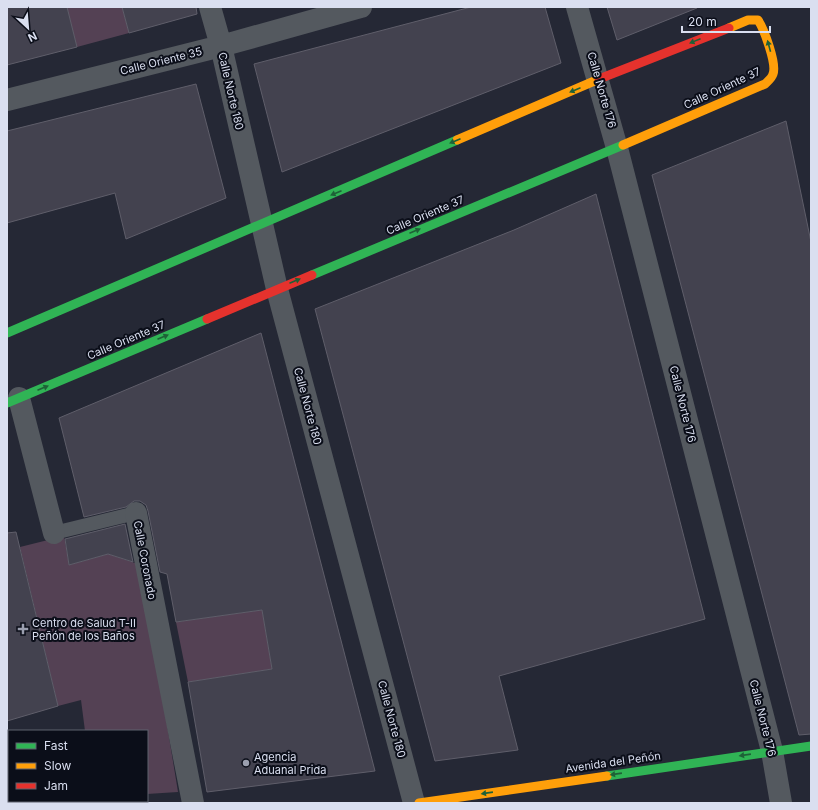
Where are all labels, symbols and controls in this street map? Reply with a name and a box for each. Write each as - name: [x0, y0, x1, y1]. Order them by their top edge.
- north arrow: [8, 8, 48, 48]
- scale bar: [682, 8, 770, 34]
- text: 20 m: [688, 14, 717, 29]
- text: N: [26, 29, 39, 45]
- one-way arrow: [689, 38, 700, 44]
- one-way arrow: [766, 40, 772, 52]
- street label: Calle Oriente 35: [119, 44, 204, 78]
- street label: Calle Norte 176: [584, 50, 620, 130]
- street label: Calle Norte 180: [215, 51, 247, 131]
- street label: Calle Oriente 37: [681, 64, 763, 112]
- one-way arrow: [569, 87, 580, 93]
- one-way arrow: [449, 139, 461, 145]
- one-way arrow: [330, 190, 341, 196]
- street label: Calle Oriente 37: [384, 192, 466, 238]
- one-way arrow: [410, 228, 422, 234]
- one-way arrow: [290, 278, 302, 284]
- street label: Calle Oriente 37: [85, 317, 167, 363]
- one-way arrow: [157, 334, 168, 340]
- street label: Calle Norte 176: [667, 364, 699, 444]
- street label: Calle Norte 180: [291, 366, 325, 446]
- one-way arrow: [37, 384, 49, 390]
- street label: Calle Coronado: [130, 519, 160, 601]
- place label: Centro de Salud T-II Peñón de los Baños: [32, 616, 136, 643]
- marker: Centro de Salud T-II Peñón de los Baños: [17, 623, 29, 635]
- street label: Calle Norte 176: [747, 678, 779, 758]
- street label: Calle Norte 180: [375, 679, 409, 759]
- legend: [8, 730, 148, 802]
- text: Fast: [44, 738, 68, 753]
- street label: Avenida del Peñón: [564, 748, 662, 776]
- place label: Agencia Aduanal Prida: [254, 750, 326, 777]
- one-way arrow: [739, 752, 751, 758]
- text: Slow: [44, 758, 72, 773]
- marker: Agencia Aduanal Prida: [241, 758, 251, 768]
- one-way arrow: [610, 771, 622, 777]
- text: Jam: [44, 778, 68, 793]
- one-way arrow: [481, 790, 494, 796]

